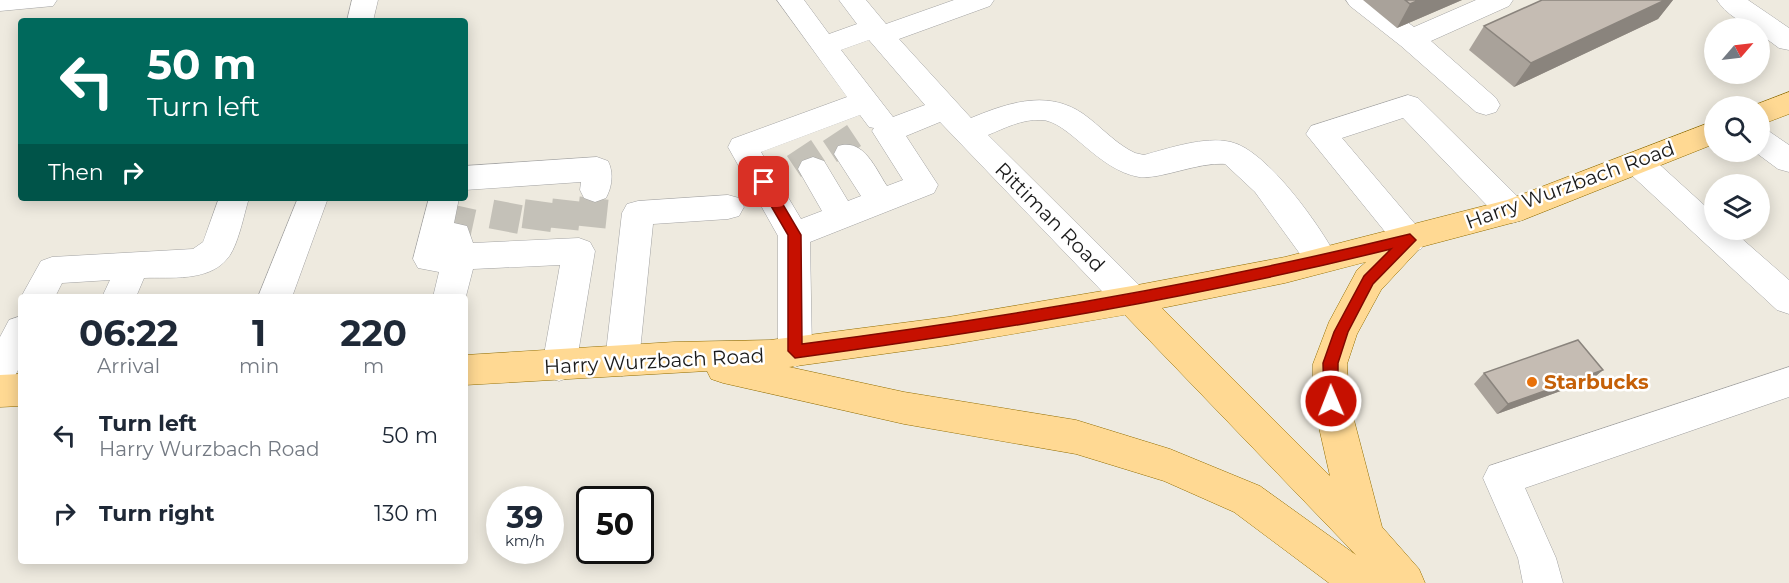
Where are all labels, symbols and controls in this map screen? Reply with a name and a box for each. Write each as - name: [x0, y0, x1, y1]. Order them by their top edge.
- north arrow: [1704, 18, 1770, 84]
- map controls: [1704, 18, 1770, 240]
- text: 50 m: [147, 38, 256, 90]
- icon: left: [48, 42, 126, 120]
- text: Turn left: [147, 90, 260, 123]
- button: search: [1704, 96, 1770, 162]
- street label: Harry Wurzbach Road: [1462, 136, 1678, 234]
- icon: right: [116, 156, 149, 189]
- pin: [738, 156, 789, 207]
- street label: Rittiman Road: [990, 157, 1110, 277]
- text: Then: [48, 159, 104, 186]
- icon: arrive: [747, 165, 780, 198]
- button: layers: [1704, 174, 1770, 240]
- text: 06:22: [79, 311, 178, 355]
- text: 1: [252, 311, 266, 355]
- text: 220: [340, 311, 407, 355]
- street label: Harry Wurzbach Road: [543, 343, 765, 379]
- text: Arrival: [97, 354, 160, 378]
- text: min: [239, 354, 279, 378]
- text: m: [363, 354, 384, 378]
- position arrow: [1299, 369, 1363, 433]
- place label: Starbucks: [1544, 370, 1649, 394]
- marker: Starbucks: [1525, 375, 1539, 389]
- text: Turn left: [99, 410, 197, 437]
- icon: left: [48, 419, 81, 452]
- text: 50 m: [382, 422, 438, 449]
- text: Harry Wurzbach Road: [99, 437, 320, 461]
- speed limit sign: 50: [576, 486, 654, 564]
- icon: right: [48, 497, 81, 530]
- text: 39: [507, 499, 543, 536]
- text: Turn right: [99, 500, 214, 527]
- text: 130 m: [374, 500, 438, 527]
- text: km/h: [505, 531, 545, 550]

